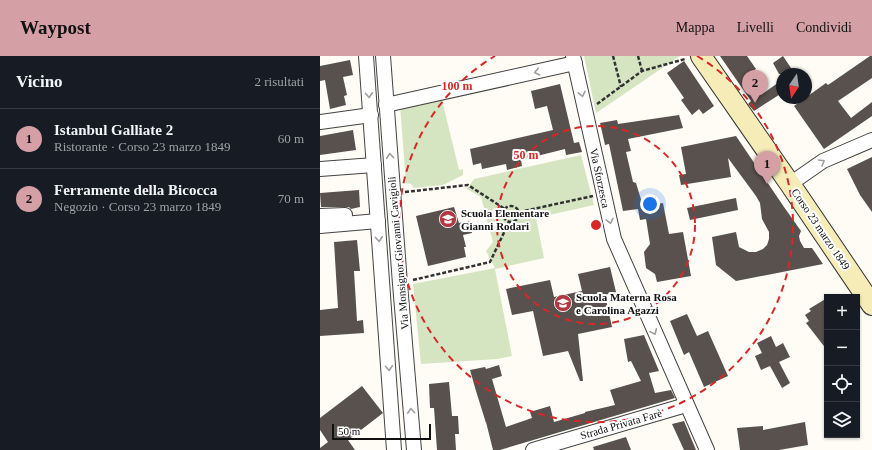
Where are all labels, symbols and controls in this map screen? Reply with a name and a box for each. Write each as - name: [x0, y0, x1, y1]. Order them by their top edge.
- text: Waypost: [20, 17, 91, 38]
- text: Mappa: [676, 20, 715, 35]
- text: Livelli: [737, 20, 774, 35]
- text: Condividi: [796, 20, 852, 35]
- one-way arrow: [534, 67, 540, 75]
- north arrow: [776, 68, 812, 104]
- pin: 2: [742, 70, 768, 103]
- text: Vicino: [16, 72, 63, 91]
- text: 2 risultati: [255, 74, 304, 89]
- text: 100 m: [442, 79, 473, 93]
- one-way arrow: [577, 91, 585, 97]
- one-way arrow: [365, 92, 374, 98]
- text: Istanbul Galliate 2: [54, 122, 173, 138]
- text: 1: [26, 131, 32, 146]
- text: 60 m: [278, 131, 304, 146]
- text: Ristorante · Corso 23 marzo 1849: [54, 139, 231, 154]
- street label: Via Sforzesca: [588, 147, 612, 209]
- text: 50 m: [514, 148, 539, 162]
- pin: 1: [754, 151, 780, 184]
- one-way arrow: [386, 153, 395, 159]
- one-way arrow: [818, 160, 825, 167]
- street label: Via Monsignor Giovanni Cavigioli: [385, 176, 411, 330]
- text: Ferramente della Bicocca: [54, 182, 217, 198]
- street label: Corso 23 marzo 1849: [789, 186, 853, 272]
- text: 2: [26, 191, 32, 206]
- text: 70 m: [278, 191, 304, 206]
- your location: [640, 194, 660, 214]
- text: Negozio · Corso 23 marzo 1849: [54, 199, 221, 214]
- place label: Scuola Elementare Gianni Rodari: [461, 207, 549, 232]
- school or university icon: Scuola Elementare Gianni Rodari: [438, 209, 458, 229]
- centre of rings: [589, 218, 603, 232]
- one-way arrow: [605, 218, 613, 224]
- one-way arrow: [375, 236, 384, 242]
- place label: Scuola Materna Rosa e Carolina Agazzi: [576, 291, 677, 316]
- school or university icon: Scuola Materna Rosa e Carolina Agazzi: [553, 293, 573, 313]
- map controls: [824, 294, 860, 438]
- button: +: [824, 294, 860, 330]
- one-way arrow: [650, 328, 658, 335]
- button: −: [824, 330, 860, 366]
- one-way arrow: [384, 365, 393, 371]
- button: locate: [824, 366, 860, 402]
- button: layers: [824, 402, 860, 438]
- street label: Strada Privata Farè: [579, 407, 663, 441]
- one-way arrow: [407, 408, 416, 414]
- scale bar: [332, 422, 431, 441]
- text: 50 m: [338, 425, 360, 437]

